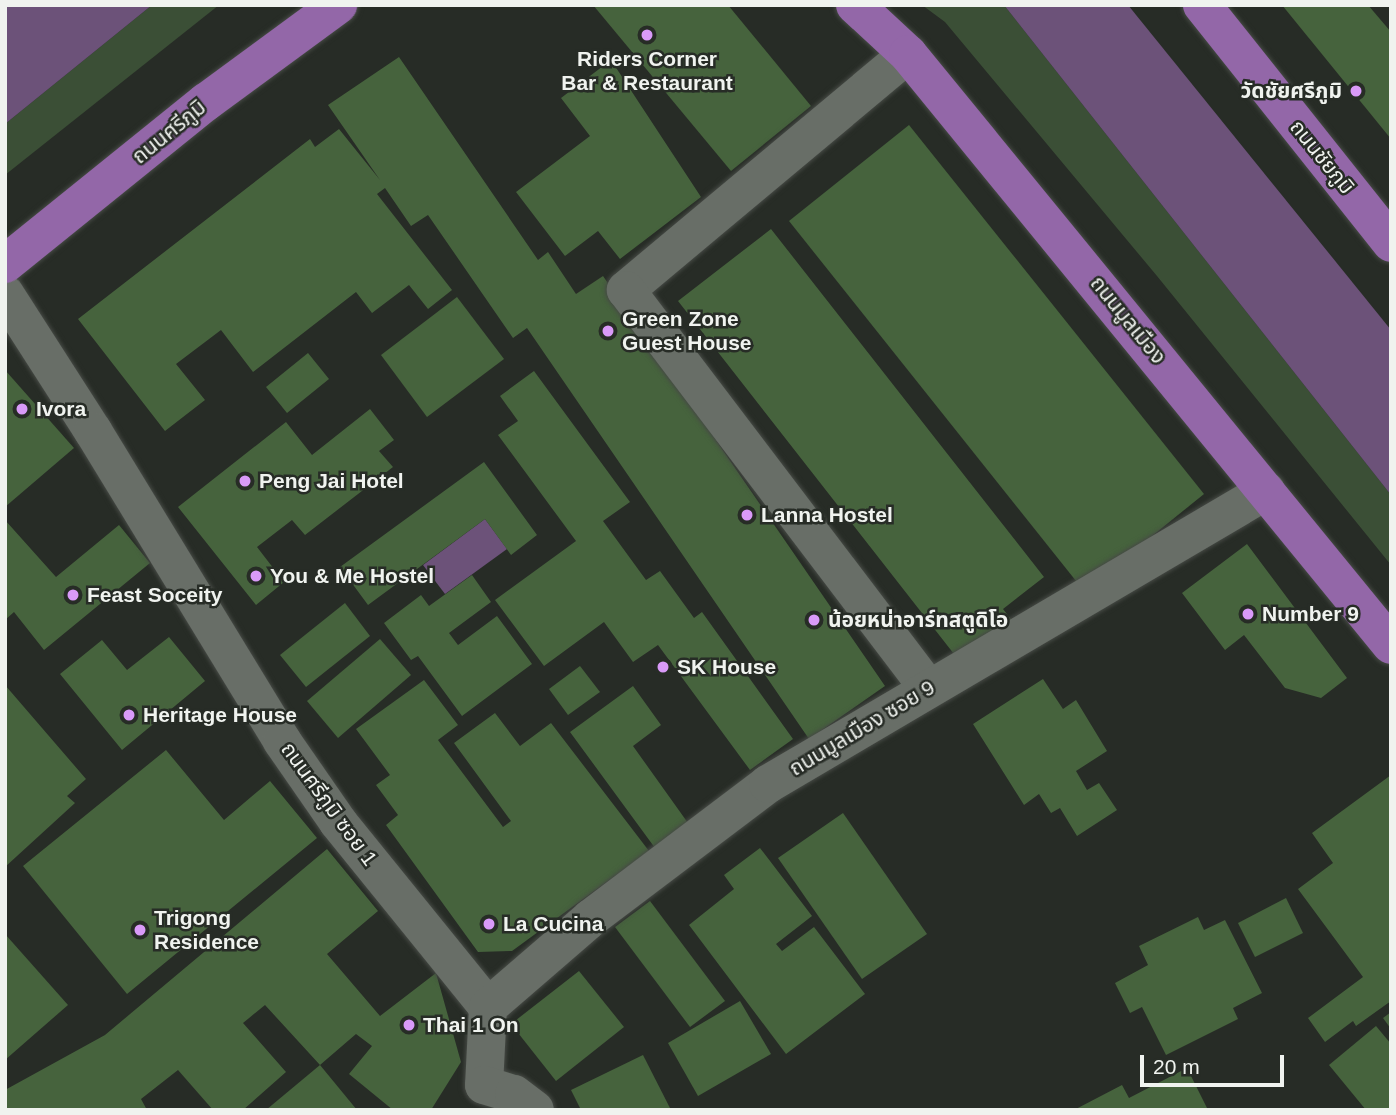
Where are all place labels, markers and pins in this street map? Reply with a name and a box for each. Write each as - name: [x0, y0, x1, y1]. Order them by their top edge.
- marker: Riders Corner Bar & Restaurant: [639, 27, 655, 43]
- place label: Riders Corner Bar & Restaurant: [561, 46, 733, 96]
- place label: วัดชัยศรีภูมิ: [1241, 78, 1342, 104]
- marker: วัดชัยศรีภูมิ: [1348, 83, 1364, 99]
- place label: Green Zone Guest House: [622, 306, 752, 356]
- marker: Green Zone Guest House: [600, 323, 616, 339]
- place label: Ivora: [36, 396, 86, 422]
- marker: Ivora: [14, 401, 30, 417]
- place label: Peng Jai Hotel: [259, 468, 404, 494]
- marker: Peng Jai Hotel: [237, 473, 253, 489]
- place label: Lanna Hostel: [761, 502, 893, 528]
- marker: Lanna Hostel: [739, 507, 755, 523]
- place label: You & Me Hostel: [270, 563, 434, 589]
- marker: You & Me Hostel: [248, 568, 264, 584]
- place label: Feast Soceity: [87, 582, 222, 608]
- marker: Feast Soceity: [65, 587, 81, 603]
- place label: Number 9: [1262, 601, 1359, 627]
- marker: Number 9: [1240, 606, 1256, 622]
- place label: น้อยหน่าอาร์ทสตูดิโอ: [828, 607, 1008, 633]
- marker: น้อยหน่าอาร์ทสตูดิโอ: [806, 612, 822, 628]
- place label: SK House: [677, 654, 776, 680]
- marker: SK House: [655, 659, 671, 675]
- place label: Heritage House: [143, 702, 297, 728]
- marker: Heritage House: [121, 707, 137, 723]
- place label: Trigong Residence: [154, 905, 259, 955]
- place label: La Cucina: [503, 911, 603, 937]
- marker: La Cucina: [481, 916, 497, 932]
- marker: Trigong Residence: [132, 922, 148, 938]
- place label: Thai 1 On: [423, 1012, 519, 1038]
- marker: Thai 1 On: [401, 1017, 417, 1033]

